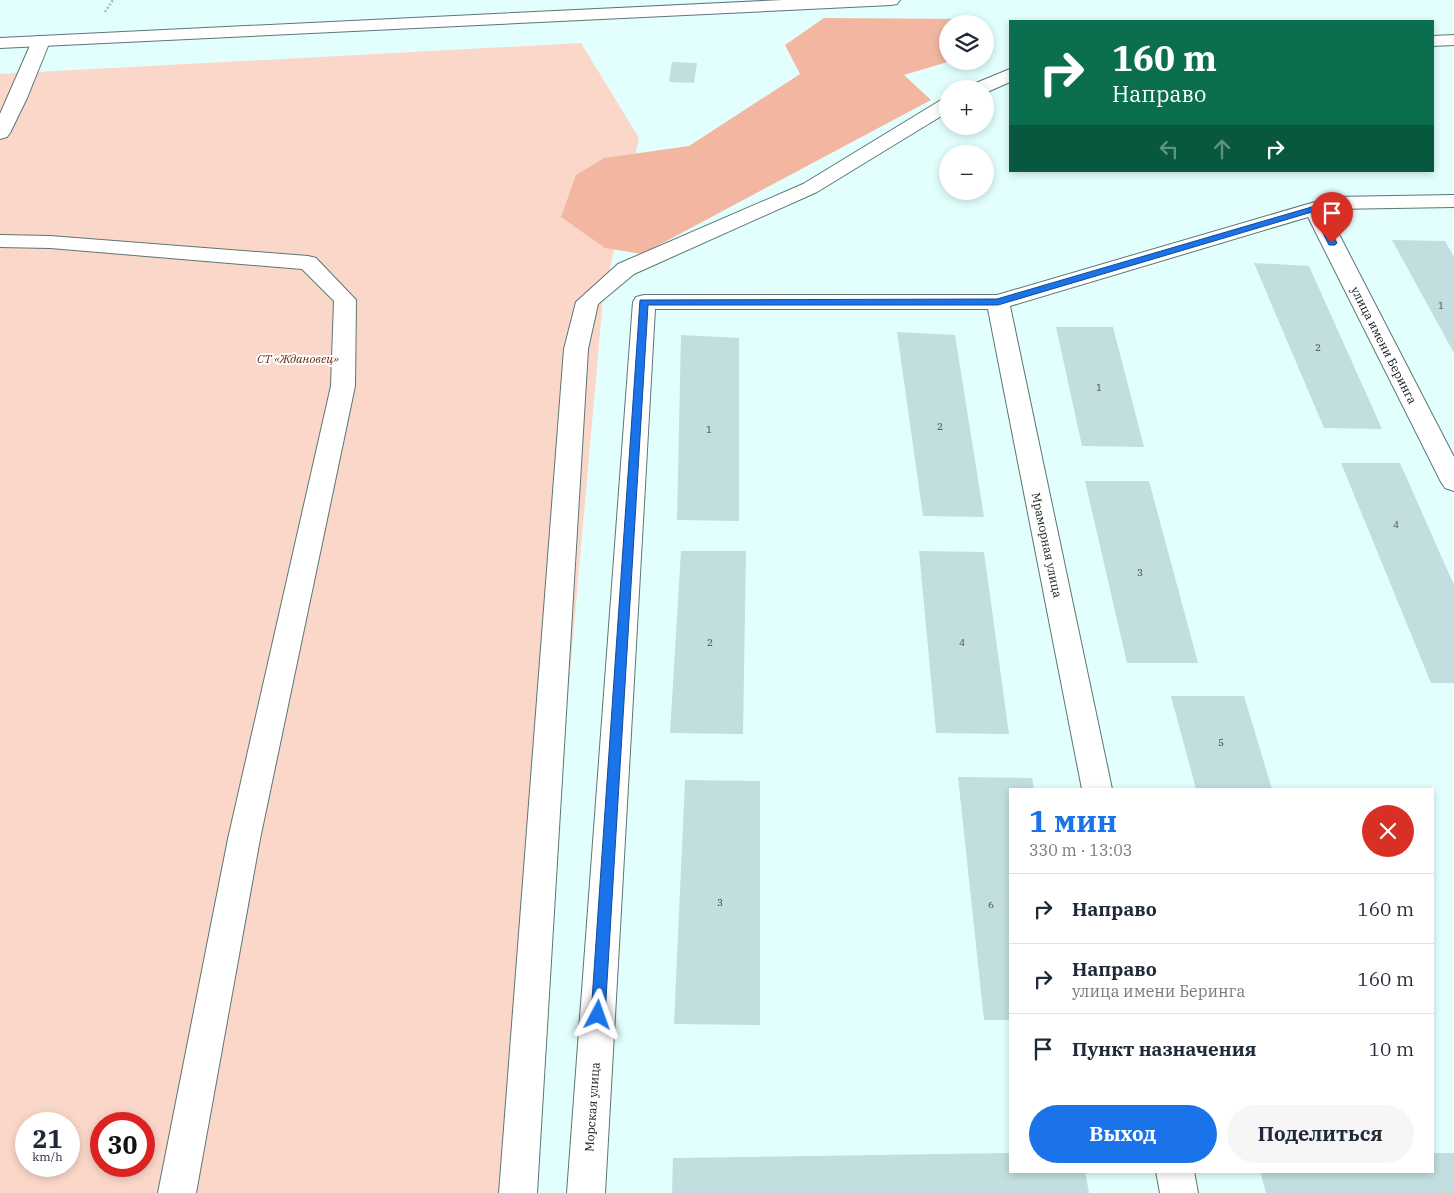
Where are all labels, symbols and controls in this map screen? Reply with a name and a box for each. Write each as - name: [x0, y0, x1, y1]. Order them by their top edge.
- map controls: [939, 15, 994, 200]
- button: layers: [939, 15, 994, 70]
- text: 160 m: [1112, 35, 1217, 81]
- icon: right: [1029, 40, 1094, 105]
- text: Направо: [1112, 79, 1206, 108]
- button: +: [939, 80, 994, 135]
- icon: left: [1155, 135, 1183, 163]
- icon: ahead: [1208, 135, 1236, 163]
- icon: right: [1261, 135, 1289, 163]
- button: −: [939, 145, 994, 200]
- pin: [1311, 192, 1353, 243]
- icon: arrive: [1318, 199, 1346, 227]
- street label: улица имени Беринга: [1348, 284, 1420, 407]
- house number: 1: [1438, 299, 1444, 312]
- house number: 2: [1315, 341, 1321, 354]
- park label: СТ «Ждановец»: [257, 351, 339, 366]
- house number: 1: [1096, 381, 1102, 394]
- house number: 2: [937, 420, 943, 433]
- house number: 1: [706, 423, 712, 436]
- street label: Мраморная улица: [1028, 491, 1066, 600]
- house number: 4: [1393, 518, 1399, 531]
- house number: 3: [1137, 566, 1143, 579]
- house number: 2: [707, 636, 713, 649]
- house number: 4: [959, 636, 965, 649]
- house number: 5: [1218, 736, 1224, 749]
- text: 1 мин: [1029, 801, 1117, 840]
- button: close: [1362, 805, 1414, 857]
- text: 330 m · 13:03: [1029, 840, 1132, 860]
- icon: right: [1029, 895, 1057, 923]
- house number: 3: [717, 896, 723, 909]
- text: Направо: [1072, 897, 1157, 921]
- text: 160 m: [1357, 897, 1414, 921]
- house number: 6: [988, 898, 994, 911]
- text: Направо: [1072, 957, 1157, 981]
- icon: right: [1029, 965, 1057, 993]
- text: 160 m: [1357, 967, 1414, 991]
- text: улица имени Беринга: [1072, 981, 1245, 1001]
- position arrow: [571, 988, 623, 1040]
- icon: arrive: [1029, 1035, 1057, 1063]
- text: Пункт назначения: [1072, 1037, 1256, 1061]
- text: 10 m: [1369, 1037, 1414, 1061]
- street label: Морская улица: [581, 1061, 603, 1152]
- button: Выход: [1029, 1105, 1217, 1163]
- button: Поделиться: [1227, 1105, 1414, 1163]
- speed limit sign: 30: [90, 1112, 155, 1177]
- text: 21: [32, 1122, 63, 1155]
- text: km/h: [32, 1149, 63, 1164]

